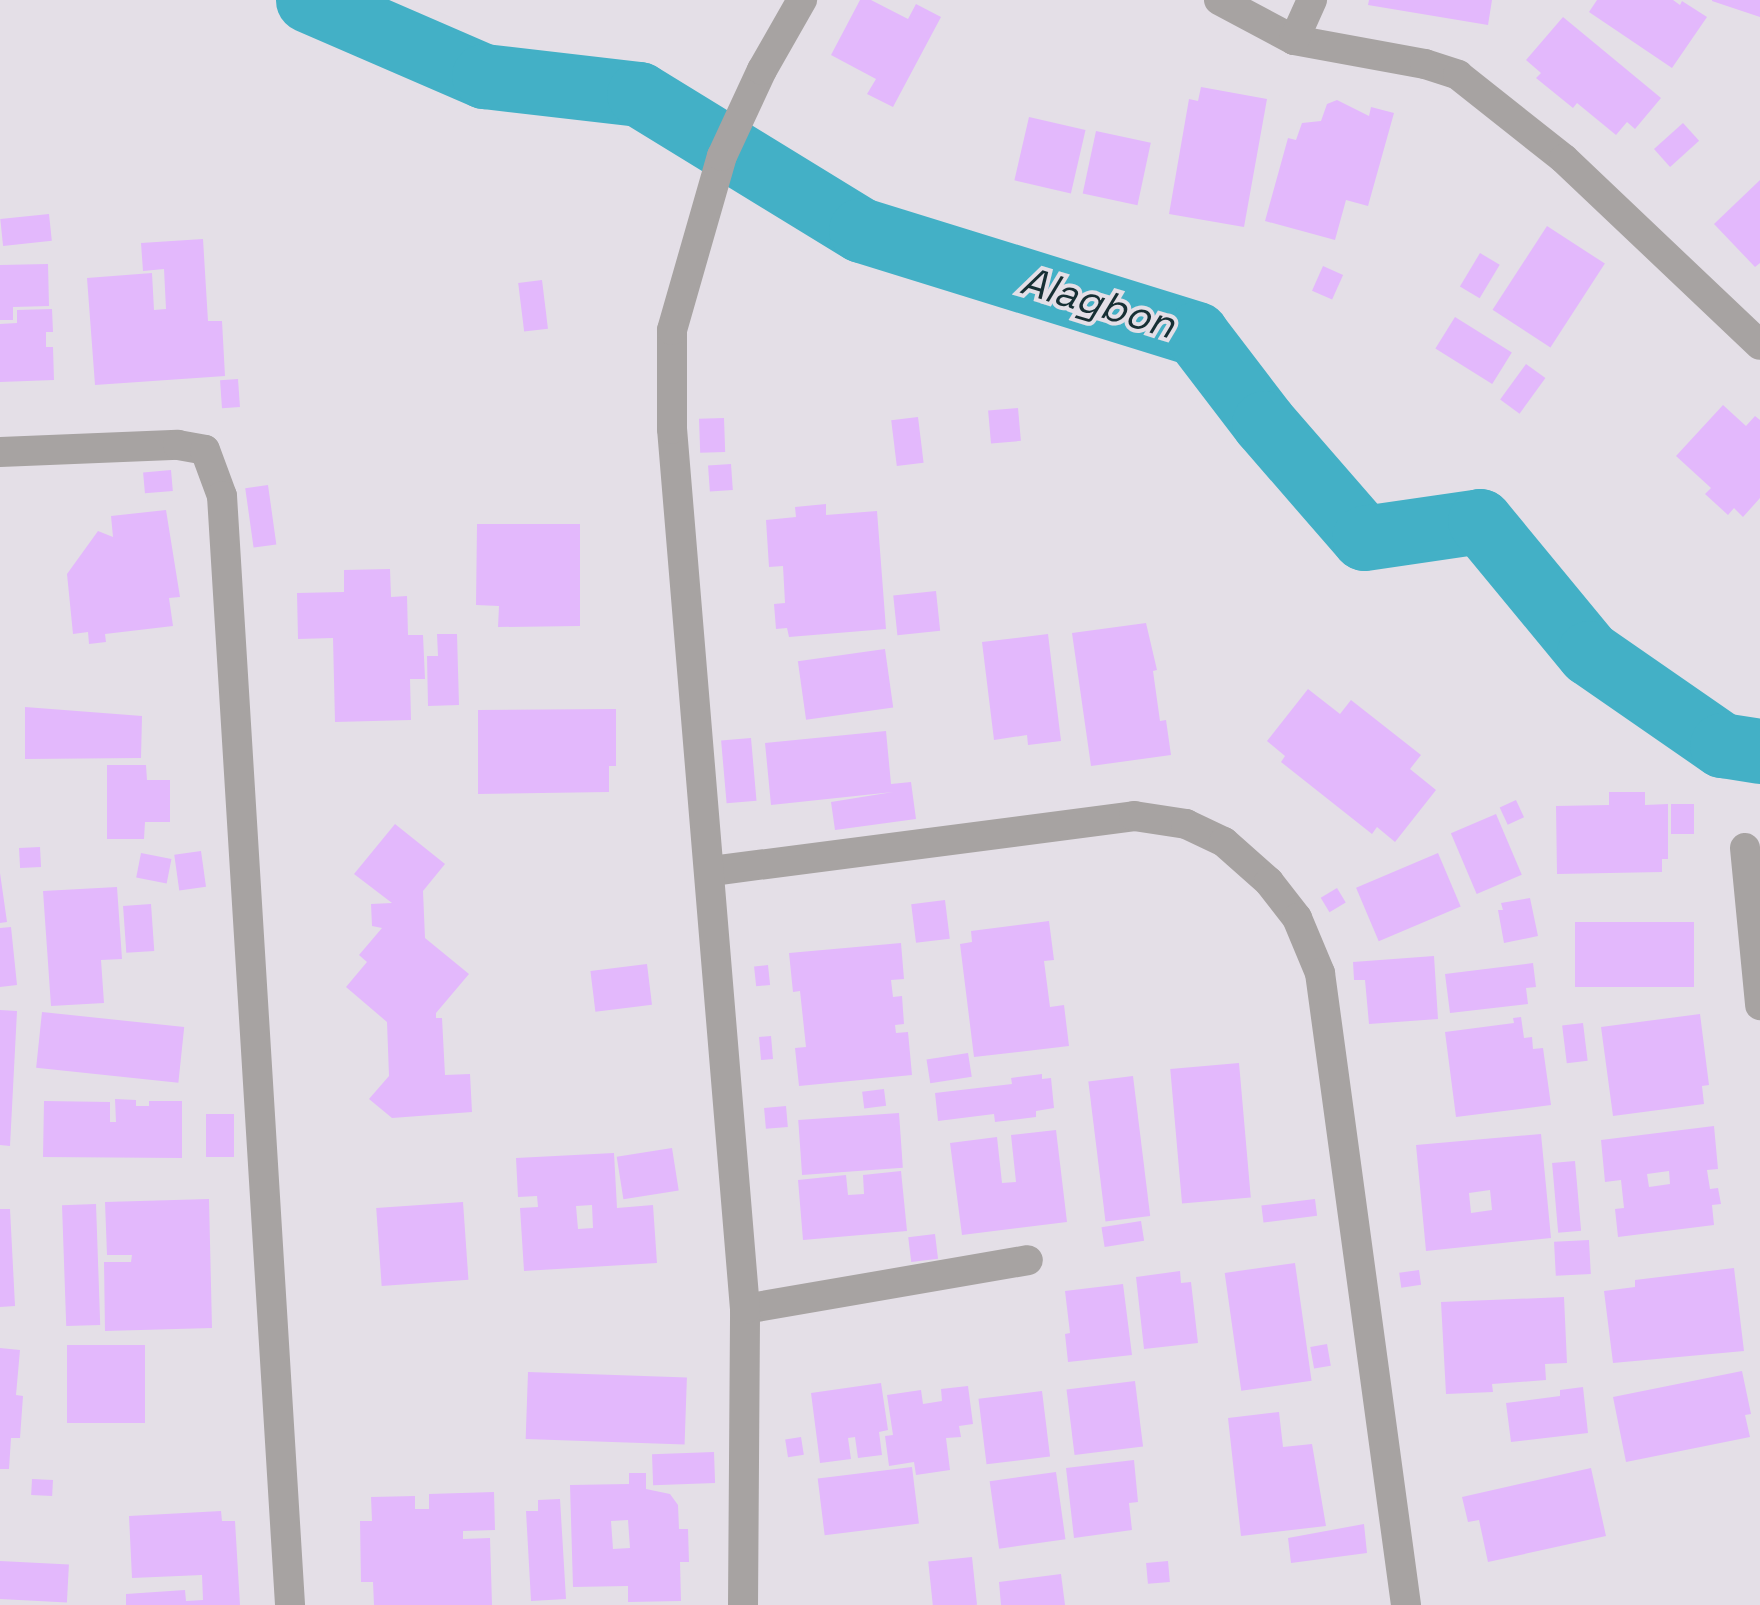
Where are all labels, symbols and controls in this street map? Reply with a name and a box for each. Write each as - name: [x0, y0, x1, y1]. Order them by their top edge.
- water label: Alagbon: [1015, 257, 1181, 349]

